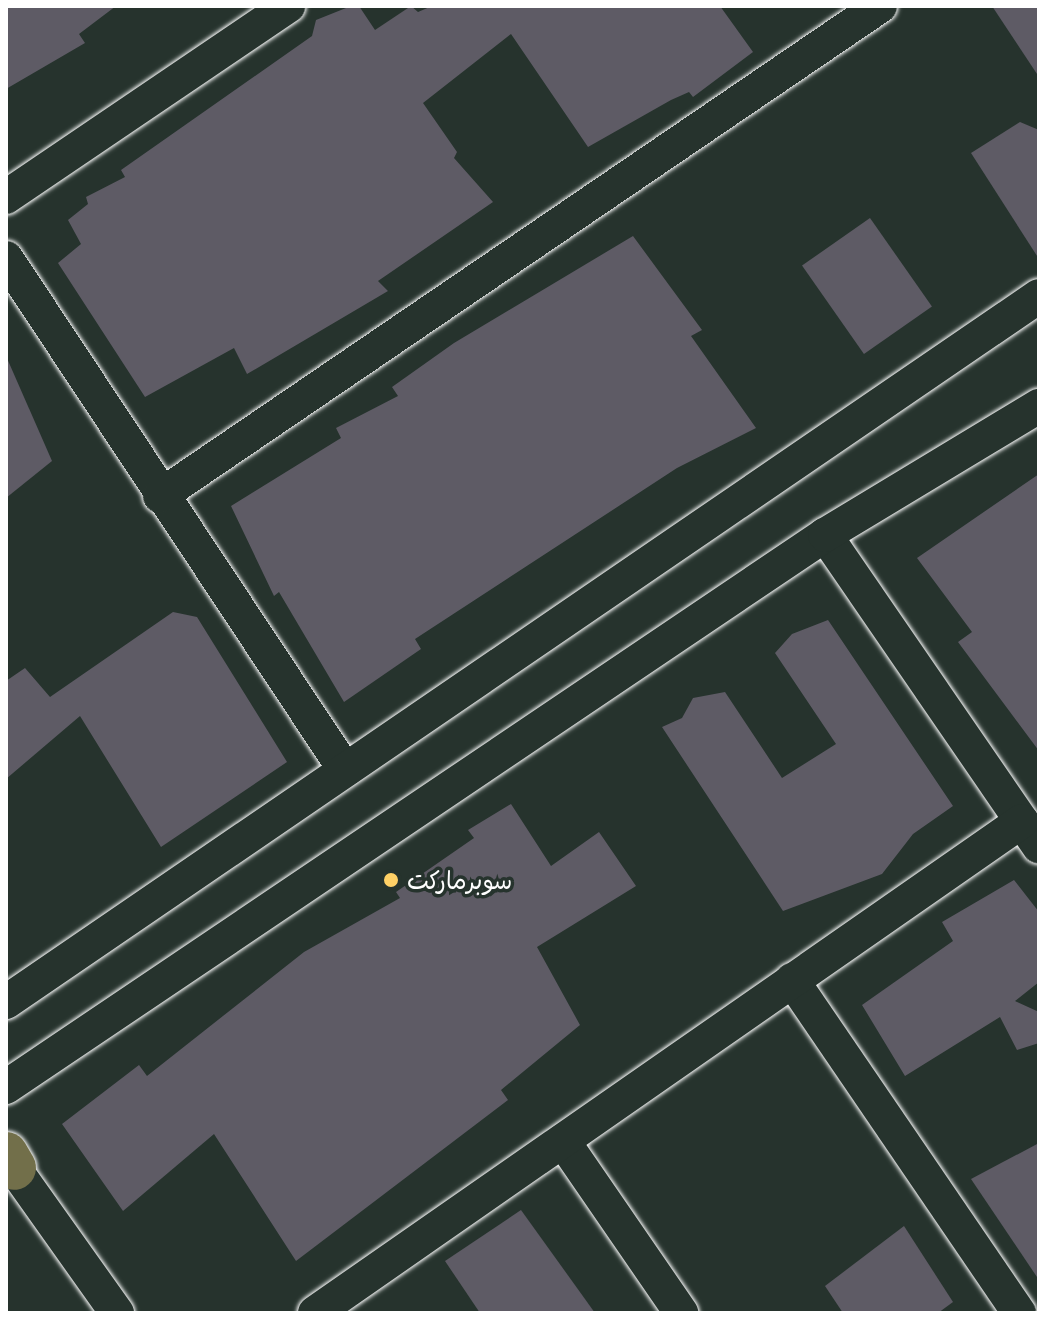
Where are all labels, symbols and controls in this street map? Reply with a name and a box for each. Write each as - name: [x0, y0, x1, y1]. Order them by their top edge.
- place label: سوبرماركت: [407, 866, 512, 894]
- marker: سوبرماركت: [382, 871, 400, 889]

